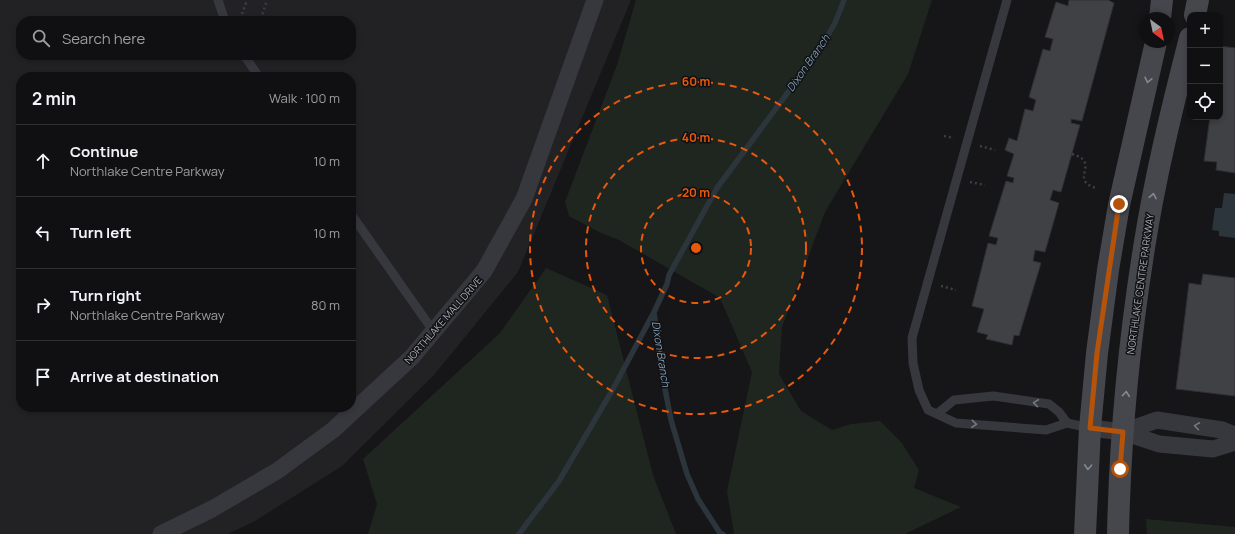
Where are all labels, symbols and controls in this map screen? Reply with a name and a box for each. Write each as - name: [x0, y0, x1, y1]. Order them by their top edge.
- north arrow: [1139, 12, 1175, 48]
- map controls: [1187, 12, 1223, 120]
- button: +: [1187, 12, 1223, 48]
- search box: [16, 16, 356, 60]
- icon: search: [30, 27, 52, 49]
- text: Search here: [62, 28, 145, 49]
- water label: Dixon Branch: [782, 31, 833, 94]
- button: −: [1187, 48, 1223, 84]
- text: 60 m: [682, 73, 710, 90]
- one-way arrow: [1144, 76, 1153, 83]
- button: locate: [1187, 84, 1223, 120]
- text: 2 min: [32, 87, 76, 110]
- text: Walk · 100 m: [269, 89, 340, 107]
- text: 40 m: [682, 129, 710, 146]
- text: Continue: [70, 141, 138, 162]
- icon: ahead: [32, 150, 54, 172]
- text: 10 m: [313, 152, 340, 170]
- text: Northlake Centre Parkway: [70, 162, 225, 180]
- text: 20 m: [682, 184, 710, 201]
- one-way arrow: [1149, 192, 1157, 199]
- route end: [1110, 195, 1128, 213]
- street label: NORTHLAKE CENTRE PARKWAY: [1123, 212, 1157, 355]
- icon: left: [32, 222, 54, 244]
- text: Turn left: [70, 222, 132, 243]
- text: 10 m: [313, 224, 340, 242]
- centre of rings: [689, 241, 703, 255]
- street label: NORTHLAKE MALL DRIVE: [401, 273, 485, 367]
- text: Turn right: [70, 285, 141, 306]
- icon: right: [32, 294, 54, 316]
- text: 80 m: [311, 296, 340, 314]
- text: Northlake Centre Parkway: [70, 306, 225, 324]
- water label: Dixon Branch: [649, 320, 674, 388]
- icon: arrive: [32, 366, 54, 388]
- text: Arrive at destination: [70, 366, 219, 387]
- one-way arrow: [1122, 391, 1131, 397]
- one-way arrow: [1033, 399, 1040, 408]
- one-way arrow: [971, 420, 977, 429]
- one-way arrow: [1194, 422, 1200, 431]
- route start: [1111, 460, 1129, 478]
- one-way arrow: [1083, 464, 1092, 470]

